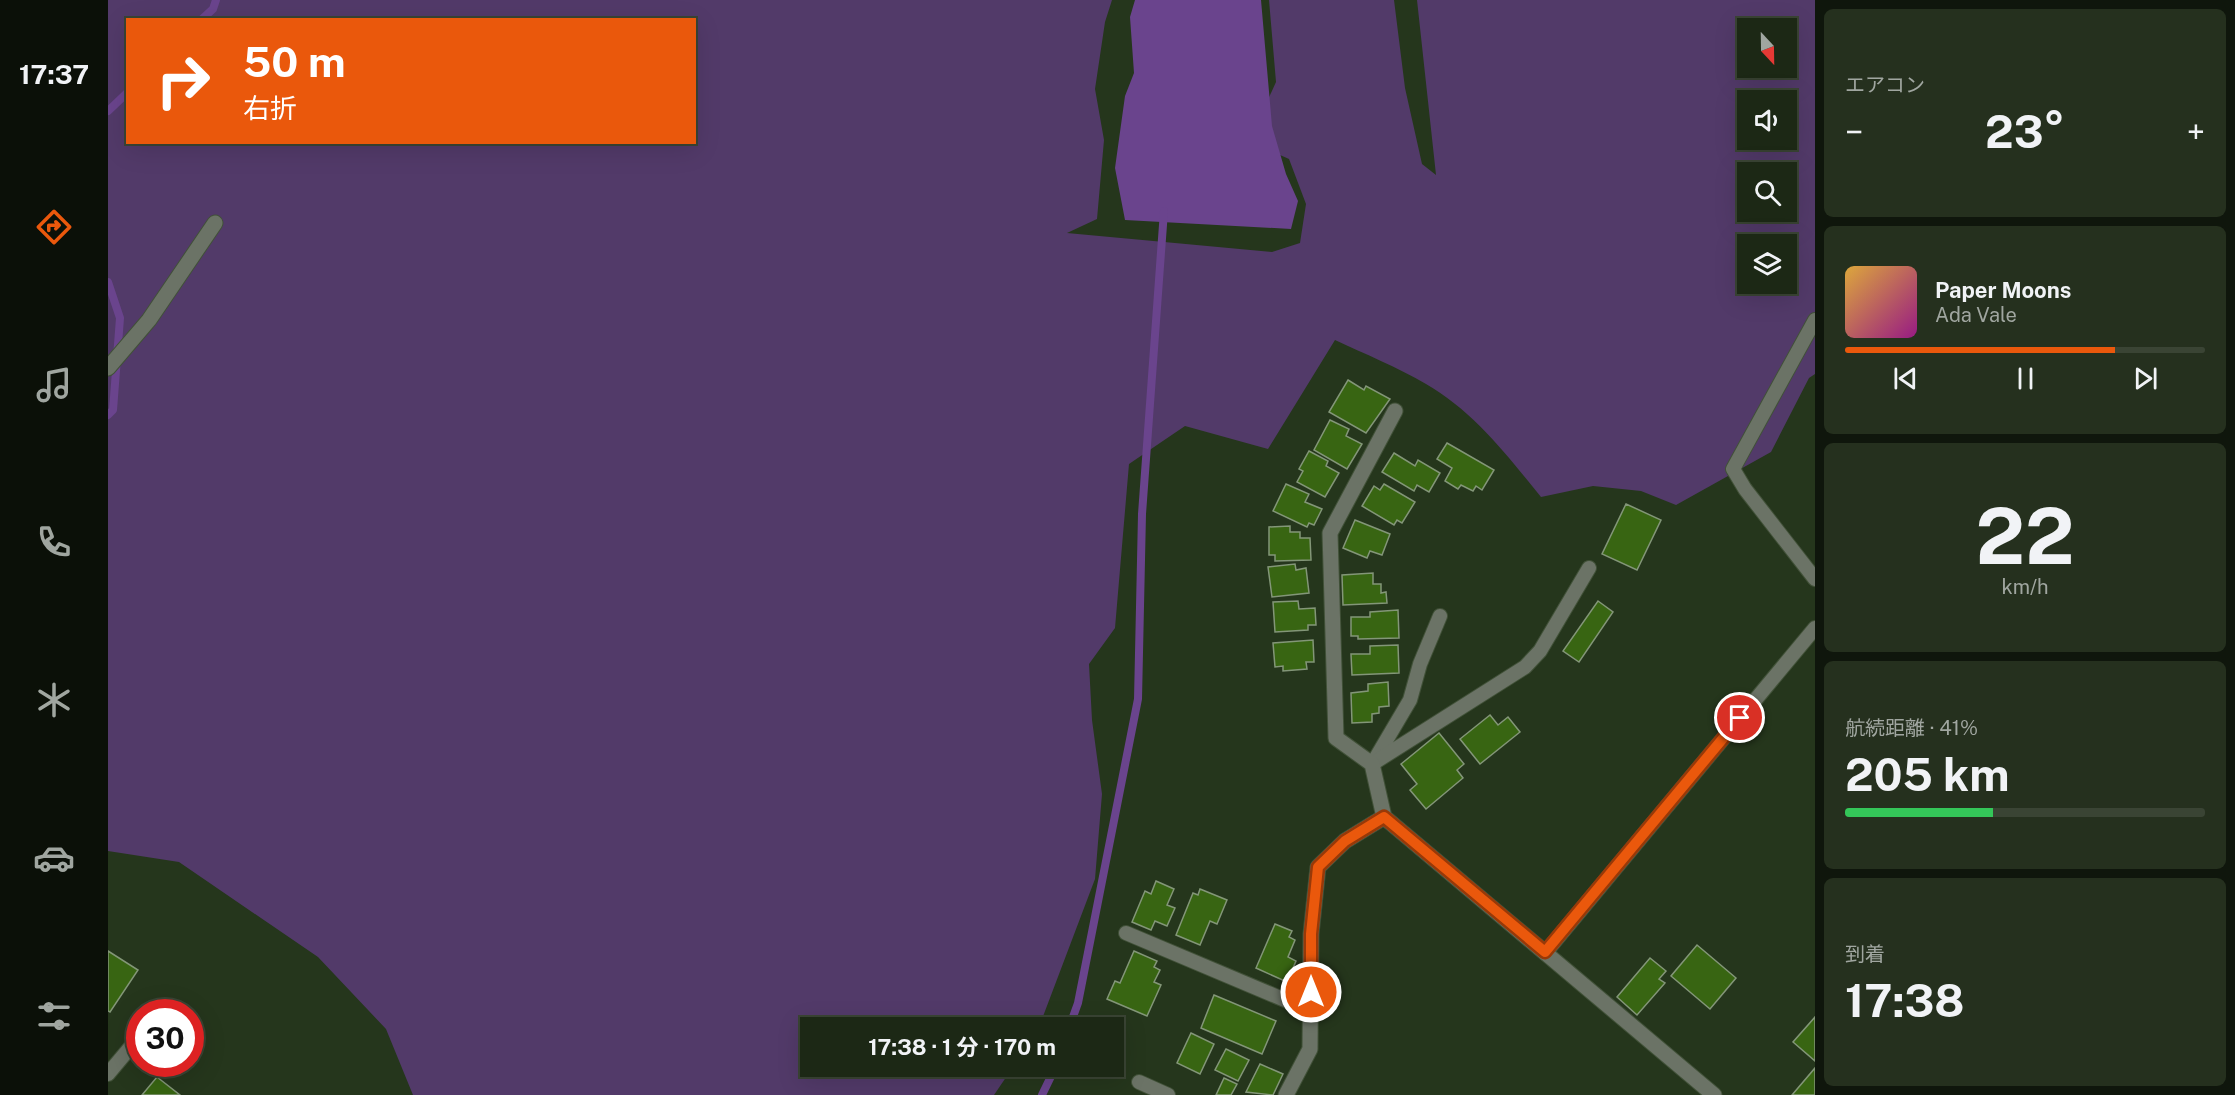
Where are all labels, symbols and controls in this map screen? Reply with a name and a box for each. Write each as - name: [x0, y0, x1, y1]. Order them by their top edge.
- north arrow: [1737, 18, 1797, 78]
- map controls: [1737, 18, 1797, 294]
- text: 50 m: [243, 37, 346, 86]
- icon: right: [144, 42, 222, 120]
- text: 17:37: [19, 58, 89, 90]
- text: エアコン: [1845, 73, 1925, 97]
- button: sound: [1737, 90, 1797, 150]
- text: 右折: [243, 92, 297, 124]
- text: 23°: [1985, 105, 2065, 158]
- text: −: [1845, 113, 1863, 151]
- text: +: [2187, 113, 2205, 151]
- button: search: [1737, 162, 1797, 222]
- icon: directions: [33, 206, 75, 248]
- button: layers: [1737, 234, 1797, 294]
- text: Paper Moons: [1935, 277, 2071, 303]
- text: Ada Vale: [1935, 303, 2017, 327]
- icon: previous: [1889, 362, 1922, 395]
- icon: pause: [2009, 362, 2042, 395]
- icon: next: [2129, 362, 2162, 395]
- icon: music: [33, 364, 75, 406]
- text: 22: [1975, 490, 2075, 582]
- icon: phone: [33, 521, 75, 563]
- text: km/h: [2001, 575, 2049, 599]
- icon: climate: [33, 679, 75, 721]
- pin: [1714, 692, 1765, 743]
- icon: arrive: [1723, 701, 1756, 734]
- text: 航続距離 · 41%: [1845, 716, 1978, 740]
- text: 205 km: [1845, 748, 2009, 801]
- icon: car: [33, 837, 75, 879]
- text: 到着: [1845, 942, 1885, 966]
- position arrow: [1279, 960, 1343, 1024]
- text: 17:38: [1845, 974, 1965, 1027]
- icon: filters: [33, 995, 75, 1037]
- speed limit sign: 30: [126, 999, 204, 1077]
- text: 17:38 · 1 分 · 170 m: [868, 1034, 1056, 1060]

